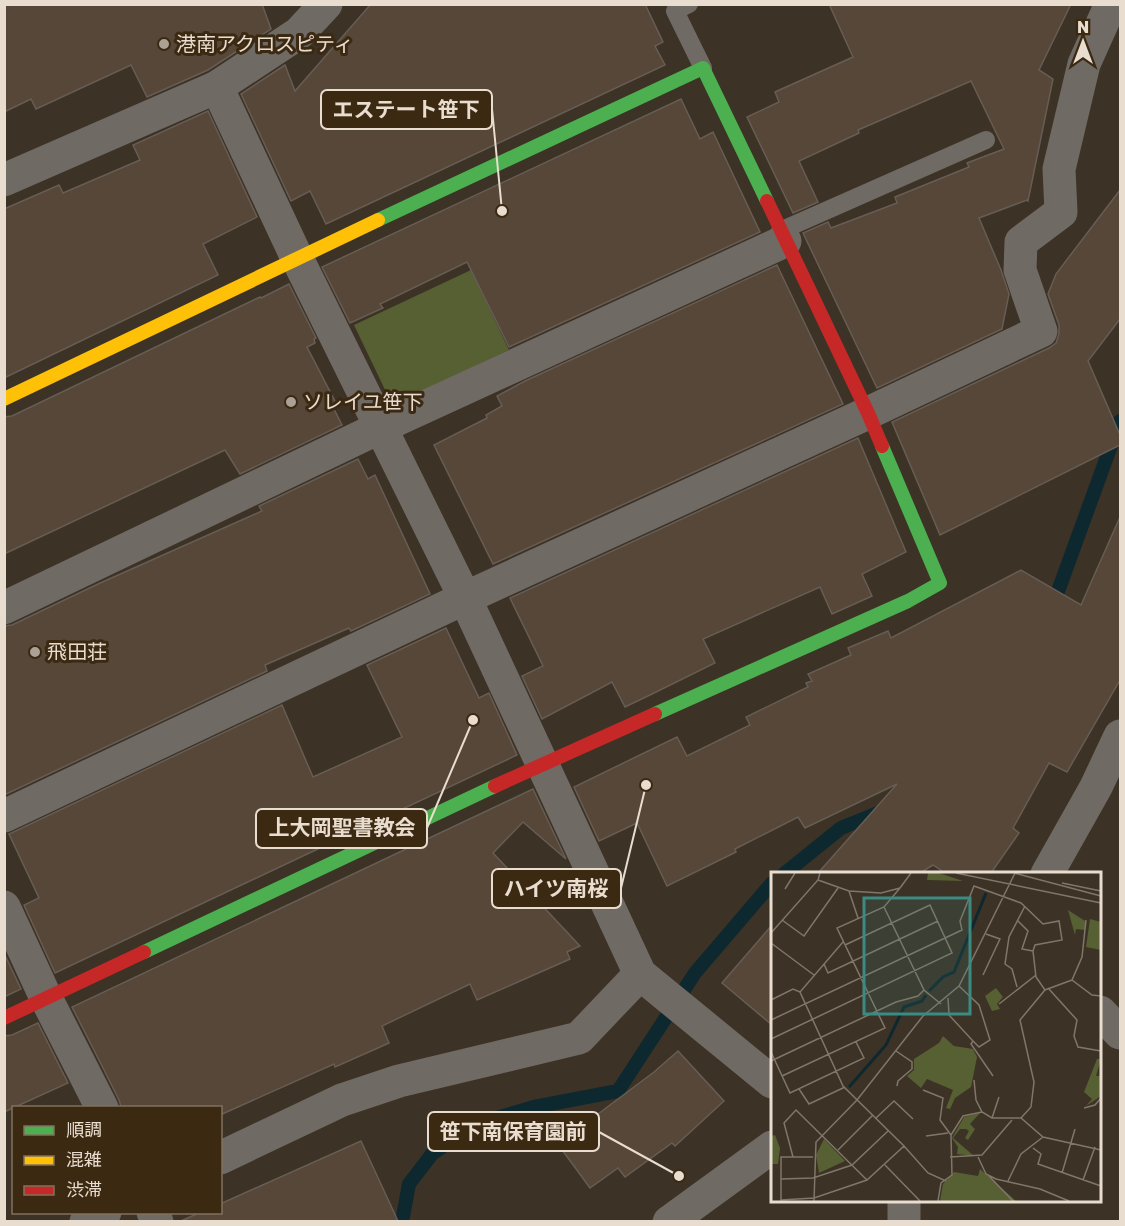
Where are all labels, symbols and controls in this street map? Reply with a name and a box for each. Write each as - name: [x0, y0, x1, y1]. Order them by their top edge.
- north arrow: [1053, 12, 1113, 72]
- text: N: [1077, 17, 1089, 37]
- place label: 港南アクロスピティ: [176, 31, 354, 55]
- marker: 港南アクロスピティ: [157, 37, 171, 51]
- callout: エステート笹下: [321, 90, 492, 129]
- text: エステート笹下: [333, 96, 480, 122]
- place label: ソレイユ笹下: [303, 389, 423, 413]
- marker: ソレイユ笹下: [284, 395, 298, 409]
- place label: 飛田荘: [47, 639, 107, 663]
- marker: 飛田荘: [28, 645, 42, 659]
- callout: 上大岡聖書教会: [256, 809, 427, 848]
- text: 上大岡聖書教会: [269, 814, 416, 840]
- callout: ハイツ南桜: [492, 869, 621, 908]
- inset map: [771, 872, 1101, 1202]
- text: ハイツ南桜: [504, 875, 608, 901]
- legend: [12, 1106, 222, 1214]
- callout: 笹下南保育園前: [428, 1112, 599, 1151]
- text: 順調: [66, 1118, 102, 1140]
- text: 笹下南保育園前: [440, 1118, 587, 1144]
- text: 混雑: [66, 1148, 102, 1170]
- text: 渋滞: [66, 1178, 102, 1200]

